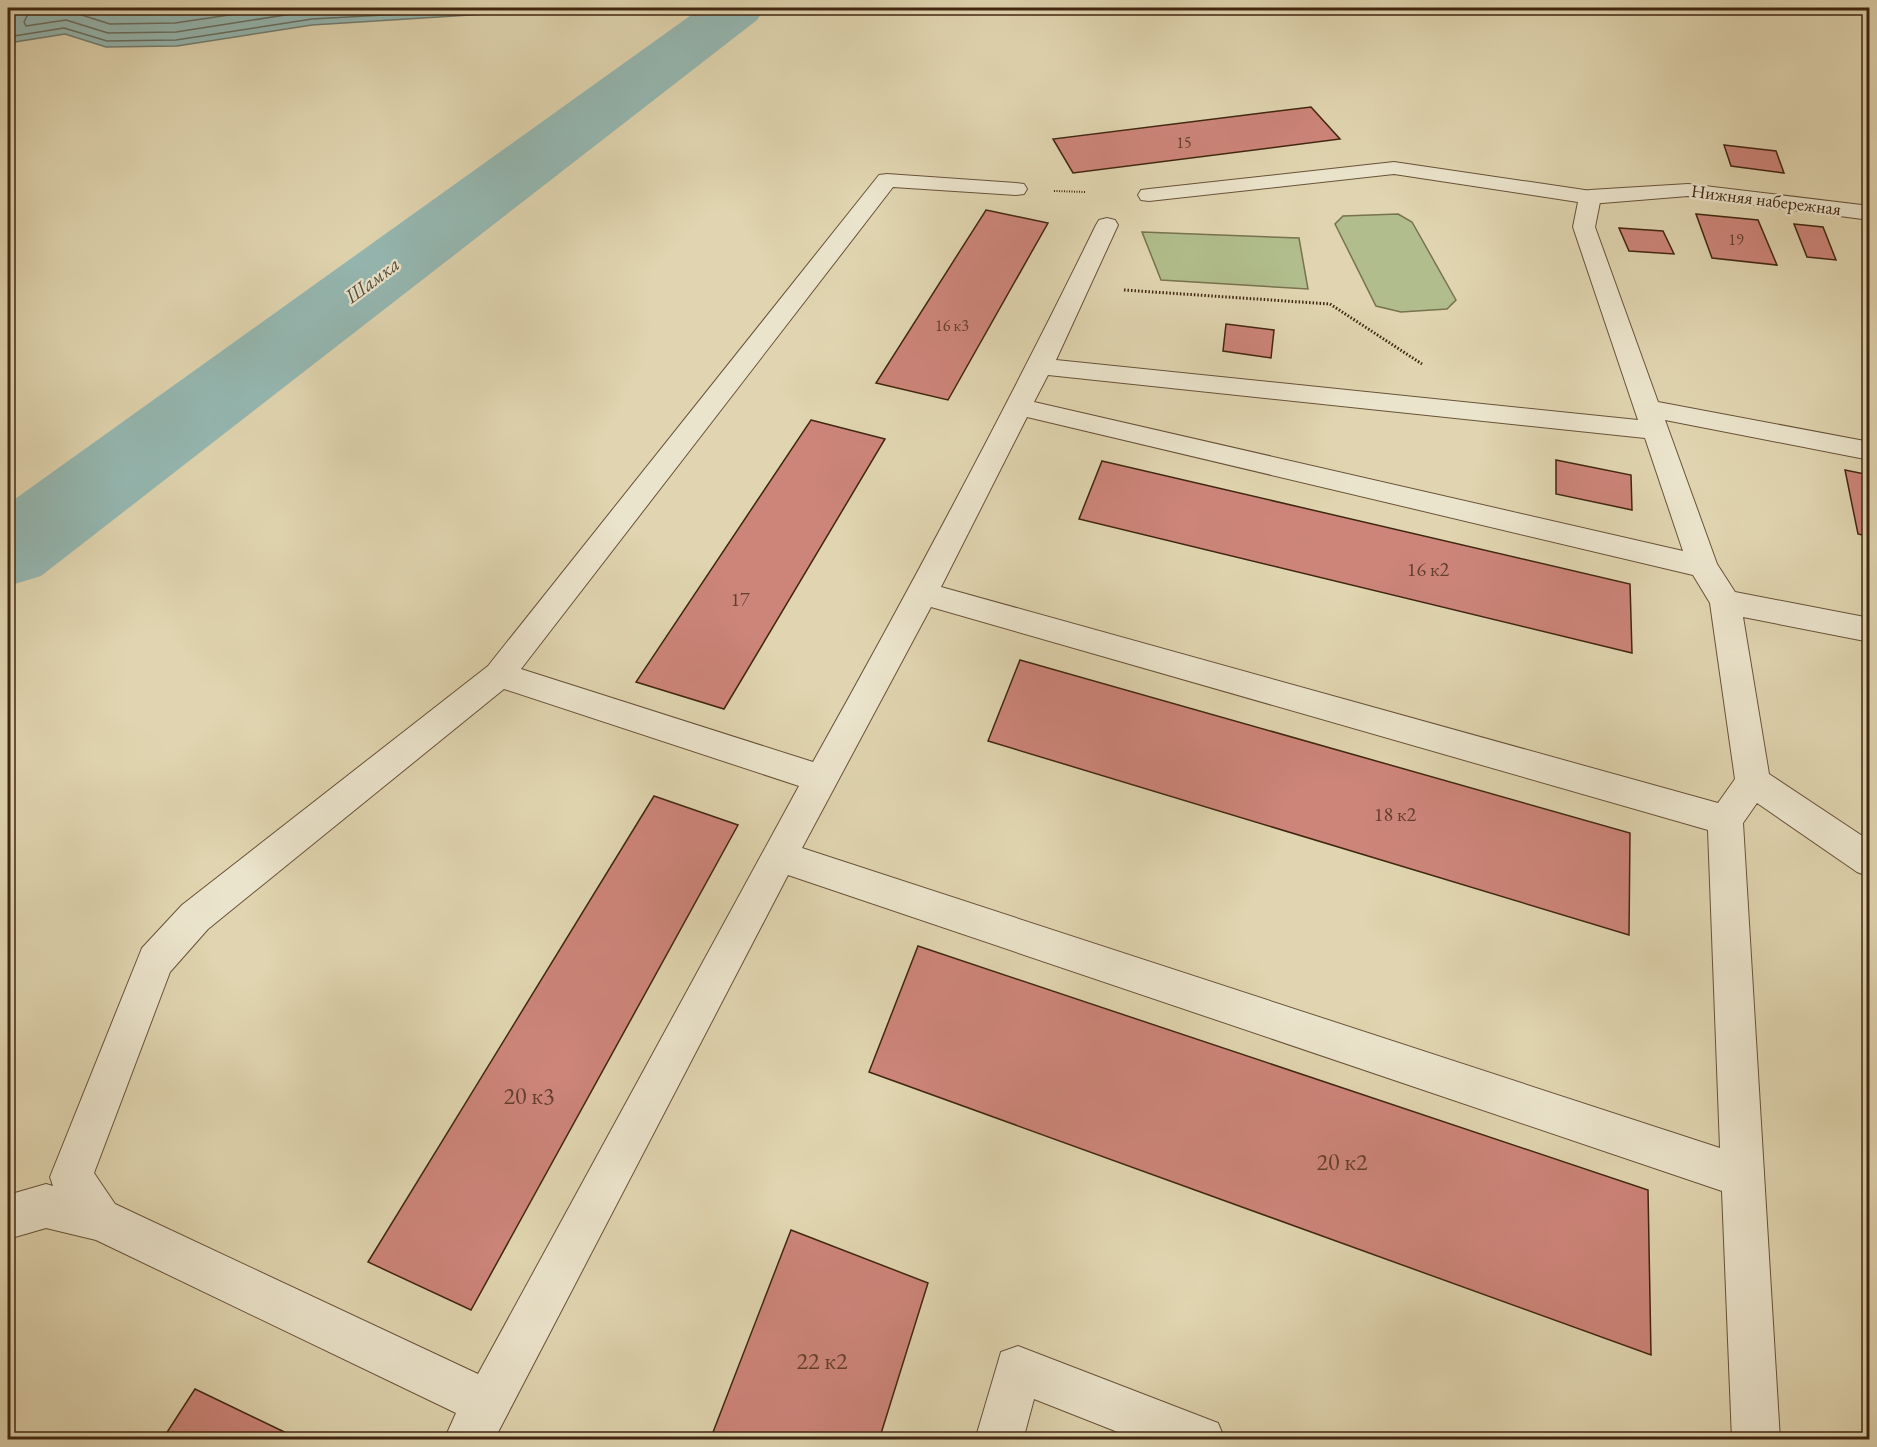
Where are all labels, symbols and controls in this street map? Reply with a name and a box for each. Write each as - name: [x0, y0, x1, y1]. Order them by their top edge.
- house number: 15: [1176, 132, 1192, 153]
- street label: Нижняя набережная: [1690, 179, 1842, 220]
- house number: 19: [1728, 229, 1744, 250]
- water label: Шамка: [338, 251, 405, 310]
- house number: 16 к3: [935, 315, 969, 336]
- house number: 16 к2: [1407, 556, 1450, 582]
- house number: 17: [730, 586, 750, 612]
- house number: 18 к2: [1374, 801, 1417, 827]
- house number: 20 к3: [504, 1080, 554, 1111]
- house number: 20 к2: [1317, 1146, 1368, 1177]
- house number: 22 к2: [797, 1345, 848, 1376]

